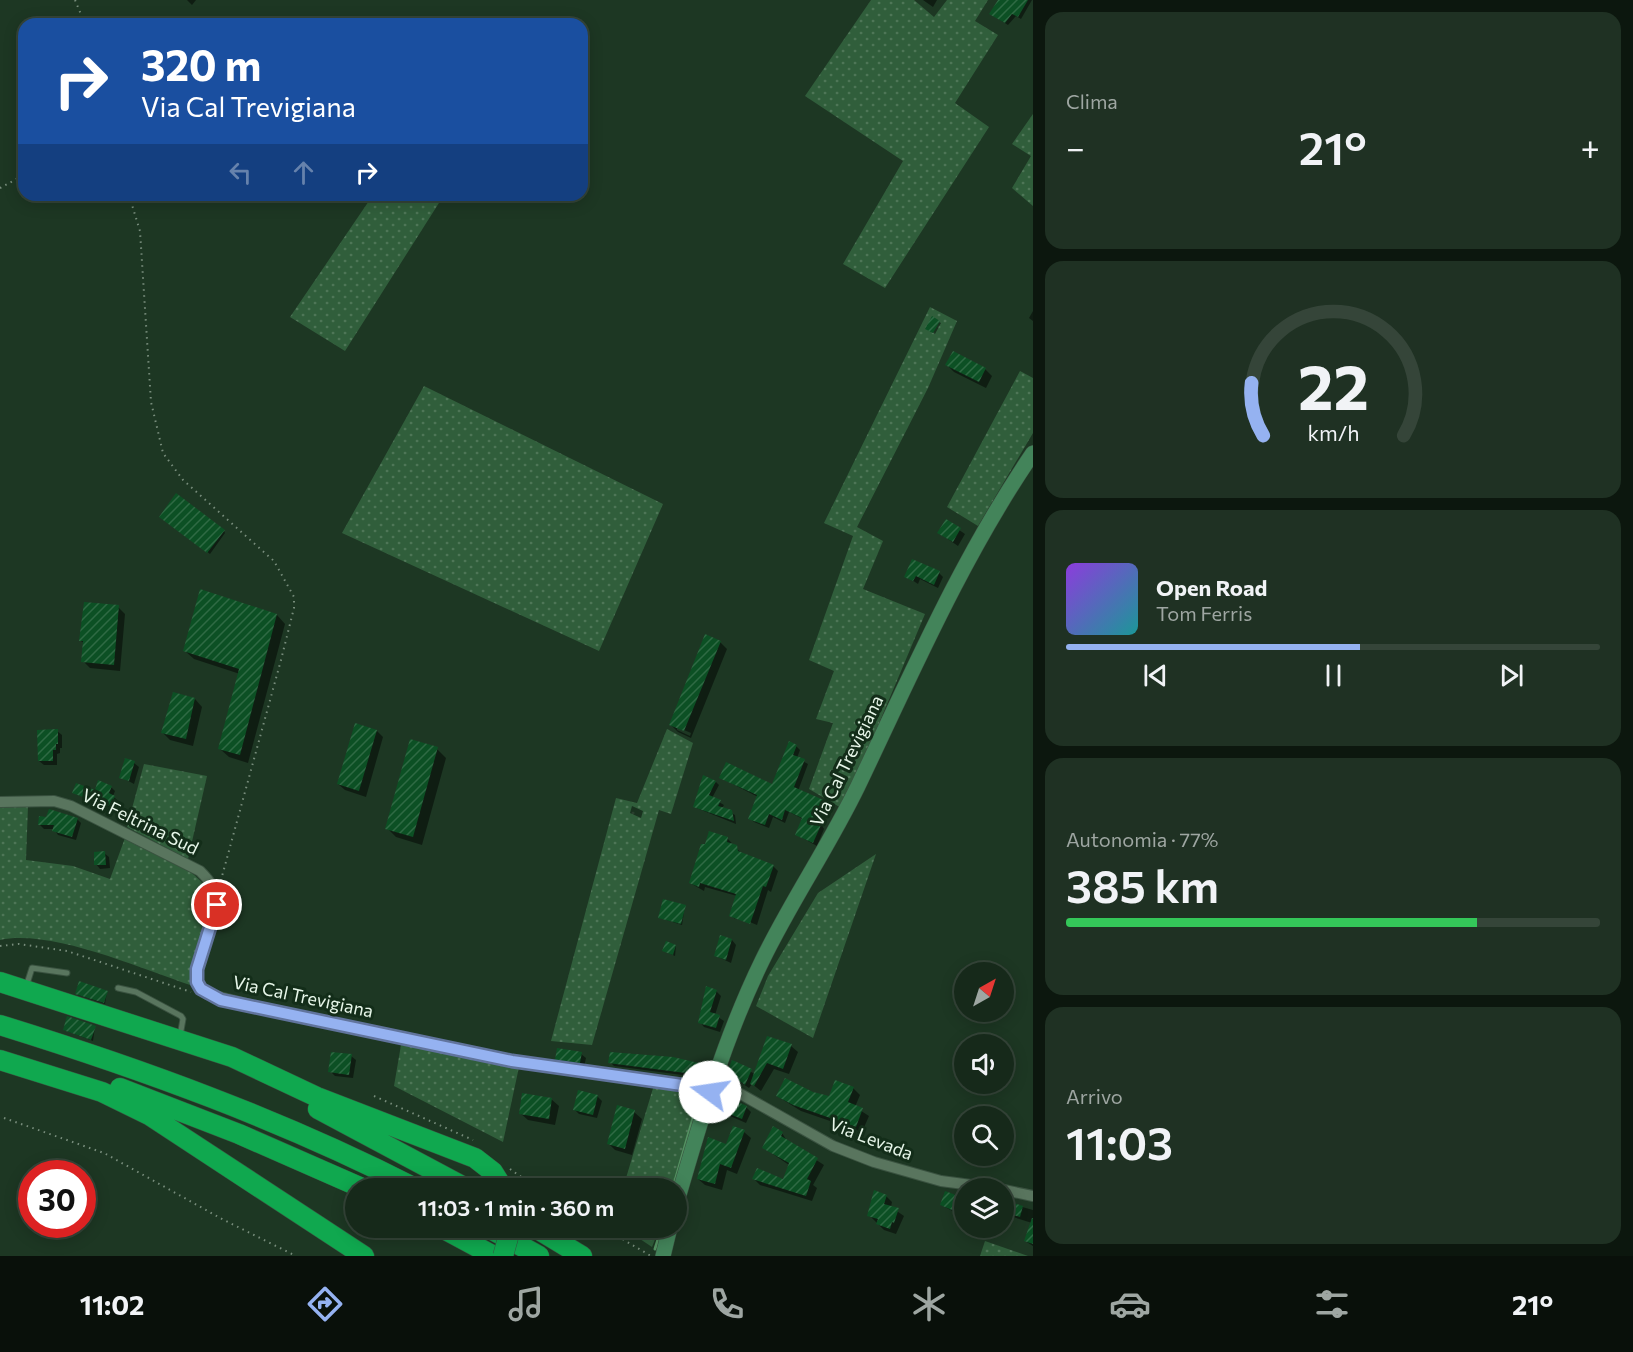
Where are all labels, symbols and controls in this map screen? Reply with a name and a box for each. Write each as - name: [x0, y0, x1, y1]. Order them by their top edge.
- text: 320 m: [141, 38, 261, 90]
- icon: right: [42, 42, 120, 120]
- text: Clima: [1066, 89, 1118, 113]
- text: Via Cal Trevigiana: [141, 90, 356, 123]
- text: 21°: [1299, 119, 1367, 174]
- text: −: [1066, 126, 1085, 167]
- text: +: [1581, 126, 1600, 167]
- icon: left: [224, 156, 257, 189]
- icon: ahead: [287, 156, 320, 189]
- icon: right: [350, 156, 383, 189]
- text: 22: [1297, 347, 1369, 423]
- text: km/h: [1307, 420, 1359, 446]
- text: Open Road: [1156, 574, 1267, 601]
- text: Tom Ferris: [1156, 601, 1252, 625]
- icon: previous: [1139, 659, 1172, 692]
- icon: pause: [1317, 659, 1350, 692]
- icon: next: [1495, 659, 1528, 692]
- street label: Via Cal Trevigiana: [805, 691, 887, 830]
- street label: Via Feltrina Sud: [78, 783, 202, 859]
- text: Autonomia · 77%: [1066, 827, 1218, 851]
- text: 385 km: [1066, 857, 1219, 912]
- pin: [191, 879, 242, 930]
- icon: arrive: [200, 888, 233, 921]
- north arrow: [954, 962, 1014, 1022]
- map controls: [954, 962, 1014, 1238]
- street label: Via Cal Trevigiana: [231, 970, 376, 1022]
- button: sound: [954, 1034, 1014, 1094]
- position arrow: [678, 1060, 742, 1124]
- text: Arrivo: [1066, 1084, 1123, 1108]
- button: search: [954, 1106, 1014, 1166]
- street label: Via Levada: [826, 1112, 916, 1164]
- text: 11:03: [1066, 1114, 1173, 1169]
- speed limit sign: 30: [18, 1160, 96, 1238]
- button: layers: [954, 1178, 1014, 1238]
- text: 11:03 · 1 min · 360 m: [418, 1194, 614, 1221]
- icon: directions: [304, 1283, 346, 1325]
- icon: music: [505, 1283, 547, 1325]
- icon: phone: [706, 1283, 748, 1325]
- icon: climate: [908, 1283, 950, 1325]
- icon: car: [1109, 1283, 1151, 1325]
- icon: filters: [1311, 1283, 1353, 1325]
- text: 11:02: [80, 1288, 144, 1321]
- text: 21°: [1512, 1288, 1553, 1321]

